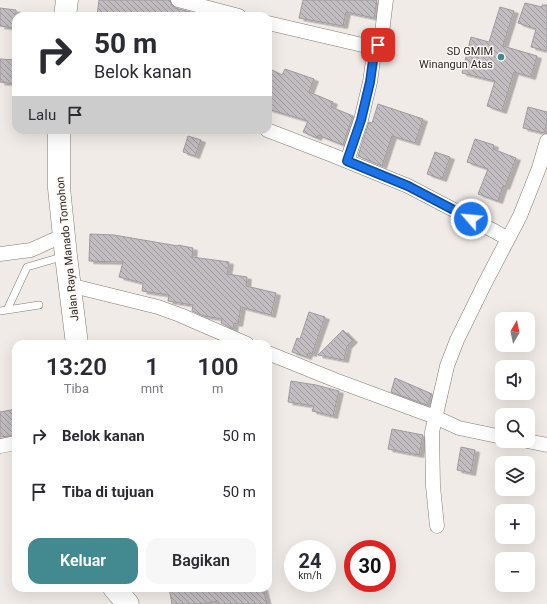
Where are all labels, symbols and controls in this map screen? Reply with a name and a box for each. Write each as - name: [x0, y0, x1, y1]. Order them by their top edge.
- text: 50 m: [94, 27, 157, 60]
- icon: right: [28, 28, 80, 80]
- pin: [361, 28, 395, 62]
- icon: arrive: [367, 34, 389, 56]
- place label: SD GMIM Winangun Atas: [419, 45, 493, 71]
- marker: SD GMIM Winangun Atas: [496, 52, 506, 62]
- text: Belok kanan: [94, 61, 192, 82]
- icon: arrive: [64, 104, 86, 126]
- text: Lalu: [28, 106, 56, 124]
- street label: Jalan Raya Manado Tomohon: [53, 176, 82, 322]
- position arrow: [450, 198, 492, 240]
- north arrow: [495, 312, 535, 352]
- map controls: [495, 312, 535, 592]
- text: 13:20: [46, 353, 107, 381]
- text: 1: [145, 353, 159, 381]
- text: 100: [197, 353, 238, 381]
- button: sound: [495, 360, 535, 400]
- text: Tiba: [64, 381, 89, 396]
- text: mnt: [141, 381, 164, 396]
- text: m: [212, 381, 223, 396]
- button: search: [495, 408, 535, 448]
- icon: right: [28, 425, 50, 447]
- text: Belok kanan: [62, 427, 145, 445]
- text: 50 m: [222, 427, 256, 445]
- button: layers: [495, 456, 535, 496]
- icon: arrive: [28, 481, 50, 503]
- text: Tiba di tujuan: [62, 483, 154, 501]
- text: 50 m: [222, 483, 256, 501]
- button: +: [495, 504, 535, 544]
- button: Keluar: [28, 538, 138, 584]
- button: Bagikan: [146, 538, 256, 584]
- speed limit sign: 30: [344, 540, 396, 592]
- text: 24: [299, 549, 321, 573]
- button: −: [495, 552, 535, 592]
- text: km/h: [298, 570, 322, 581]

